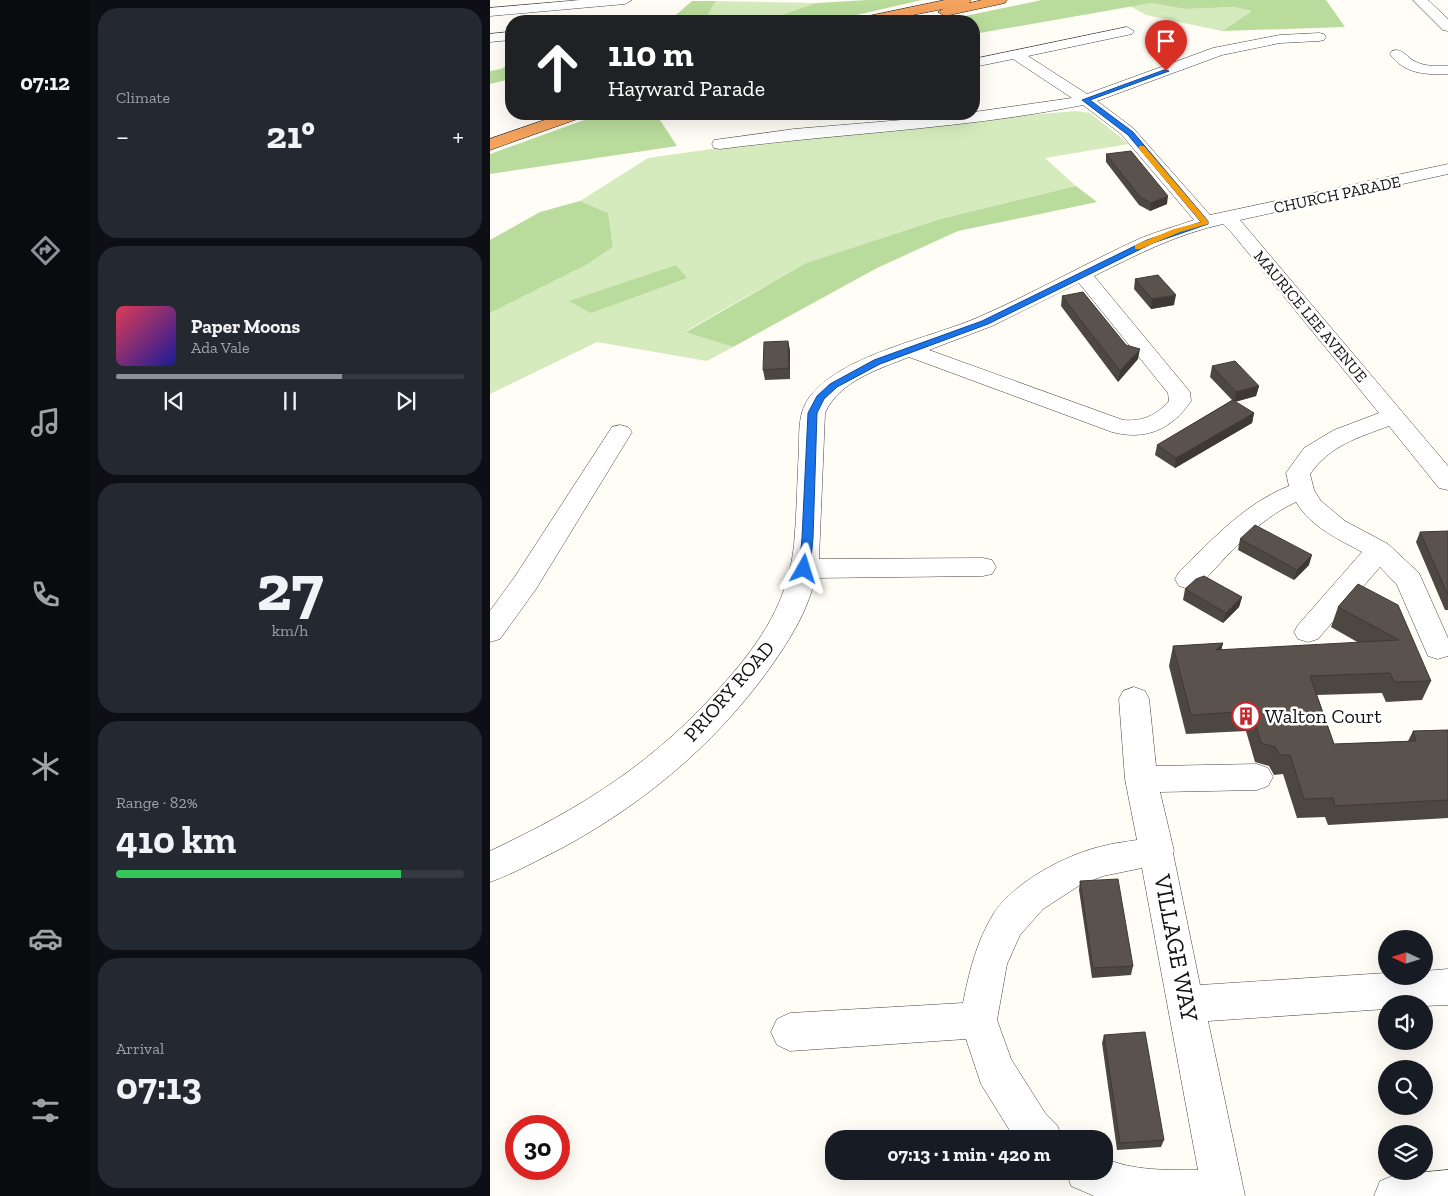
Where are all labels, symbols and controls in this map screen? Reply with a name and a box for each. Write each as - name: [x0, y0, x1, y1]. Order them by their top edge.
- pin: [1145, 20, 1187, 71]
- icon: arrive: [1152, 27, 1180, 55]
- text: 110 m: [608, 33, 694, 75]
- icon: ahead: [525, 35, 590, 100]
- text: 07:12: [20, 69, 70, 96]
- text: Hayward Parade: [608, 75, 765, 102]
- text: Climate: [116, 88, 170, 107]
- text: 21°: [266, 112, 315, 158]
- text: −: [116, 120, 129, 153]
- text: +: [452, 120, 464, 153]
- street label: CHURCH PARADE: [1272, 172, 1402, 217]
- icon: directions: [28, 233, 63, 268]
- street label: MAURICE LEE AVENUE: [1250, 247, 1371, 386]
- text: Paper Moons: [191, 315, 300, 338]
- text: Ada Vale: [191, 338, 250, 357]
- icon: previous: [160, 387, 188, 415]
- icon: pause: [276, 387, 304, 415]
- icon: next: [392, 387, 420, 415]
- icon: music: [28, 405, 63, 440]
- position arrow: [777, 542, 829, 594]
- text: 27: [256, 549, 324, 627]
- icon: phone: [28, 577, 63, 612]
- text: km/h: [272, 621, 308, 640]
- street label: PRIORY ROAD: [679, 636, 779, 746]
- building icon: Walton Court: [1231, 701, 1261, 731]
- place label: Walton Court: [1265, 704, 1382, 728]
- icon: climate: [28, 749, 63, 784]
- text: Range · 82%: [116, 793, 198, 812]
- text: 410 km: [116, 817, 236, 863]
- street label: VILLAGE WAY: [1148, 871, 1205, 1024]
- icon: car: [28, 921, 63, 956]
- north arrow: [1378, 930, 1432, 985]
- map controls: [1378, 930, 1433, 1180]
- button: sound: [1378, 995, 1433, 1050]
- text: Arrival: [116, 1039, 164, 1058]
- button: search: [1378, 1060, 1433, 1115]
- text: 07:13: [116, 1063, 202, 1109]
- icon: filters: [28, 1093, 63, 1128]
- speed limit sign: 30: [505, 1115, 570, 1180]
- button: layers: [1378, 1125, 1433, 1180]
- text: 07:13 · 1 min · 420 m: [888, 1143, 1050, 1166]

